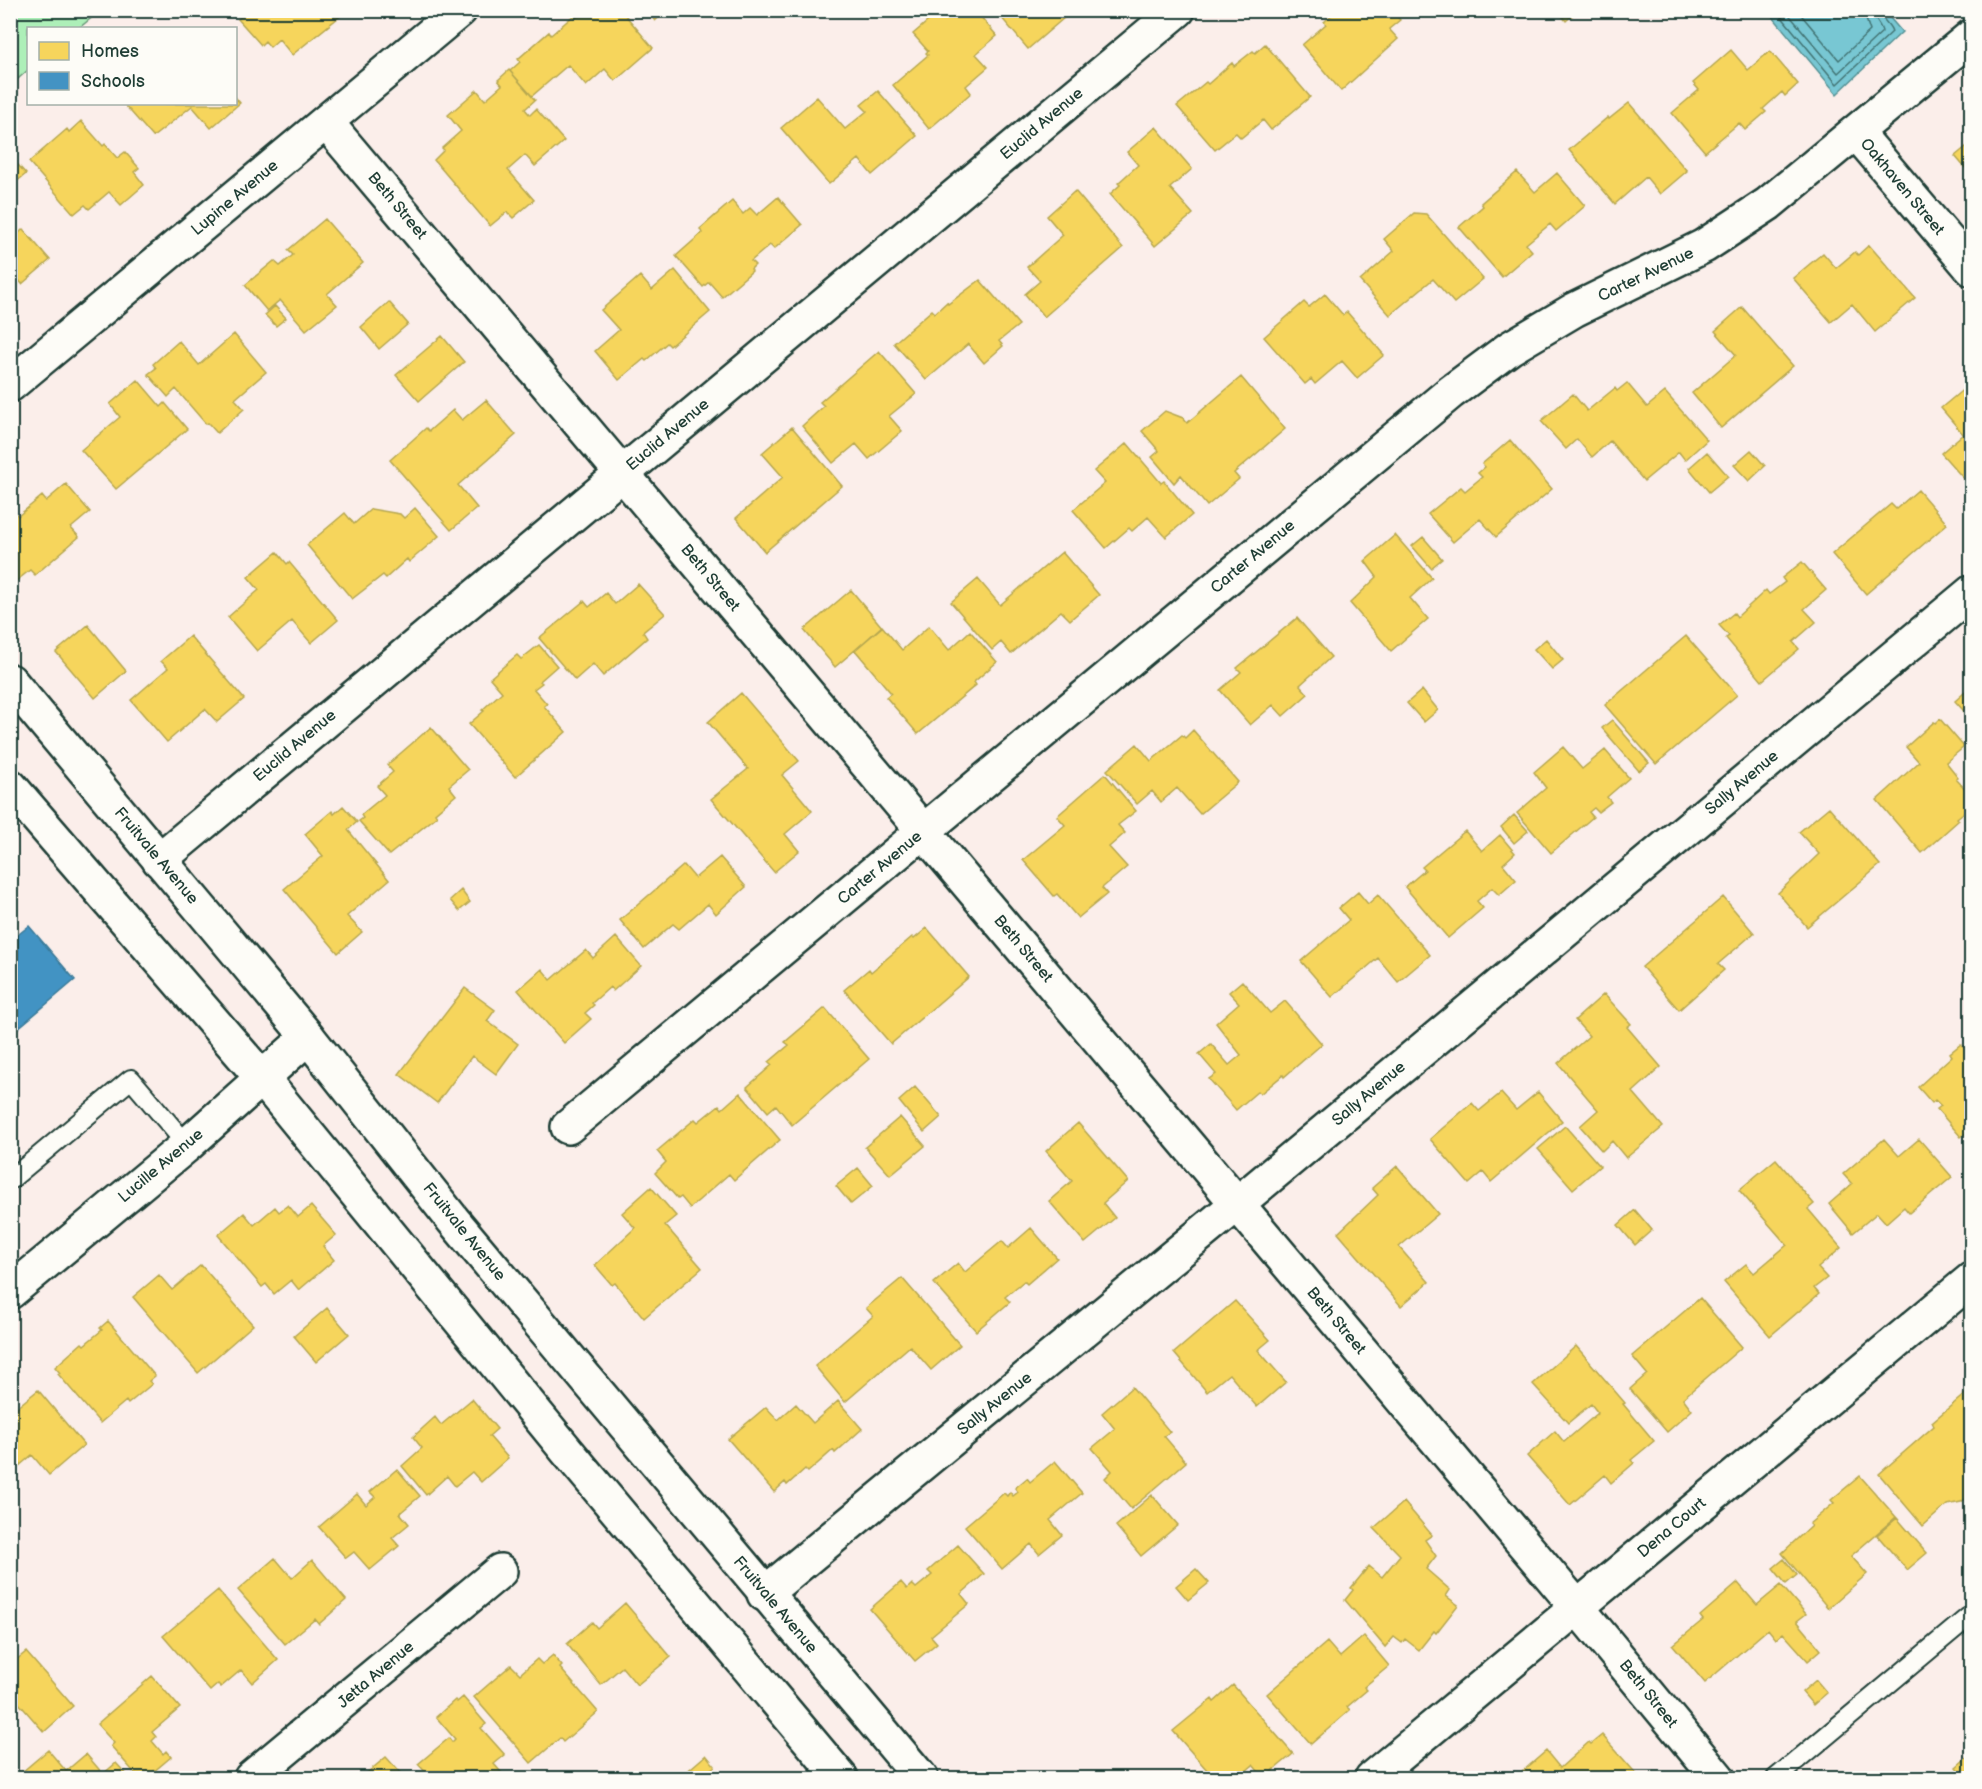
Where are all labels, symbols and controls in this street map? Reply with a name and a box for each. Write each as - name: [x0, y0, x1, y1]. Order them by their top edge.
- legend: [27, 27, 237, 105]
- text: Homes: [81, 41, 139, 62]
- text: Schools: [81, 71, 145, 92]
- street label: Euclid Avenue: [997, 84, 1088, 164]
- street label: Oakhaven Street: [1856, 135, 1948, 239]
- street label: Lupine Avenue: [188, 156, 283, 240]
- street label: Beth Street: [363, 168, 431, 244]
- street label: Carter Avenue: [1595, 243, 1697, 306]
- street label: Euclid Avenue: [623, 395, 714, 475]
- street label: Carter Avenue: [1207, 516, 1299, 598]
- street label: Beth Street: [676, 540, 744, 616]
- street label: Euclid Avenue: [250, 706, 341, 786]
- street label: Sally Avenue: [1701, 746, 1783, 819]
- street label: Fruitvale Avenue: [110, 804, 202, 909]
- street label: Carter Avenue: [834, 827, 926, 909]
- street label: Beth Street: [989, 911, 1057, 987]
- street label: Sally Avenue: [1328, 1057, 1410, 1130]
- street label: Lucille Avenue: [115, 1125, 208, 1207]
- street label: Fruitvale Avenue: [419, 1179, 510, 1285]
- street label: Beth Street: [1302, 1283, 1370, 1359]
- street label: Sally Avenue: [954, 1368, 1036, 1440]
- street label: Dena Court: [1634, 1494, 1710, 1562]
- street label: Fruitvale Avenue: [729, 1553, 821, 1658]
- street label: Jetta Avenue: [334, 1637, 418, 1712]
- street label: Beth Street: [1615, 1656, 1681, 1732]

